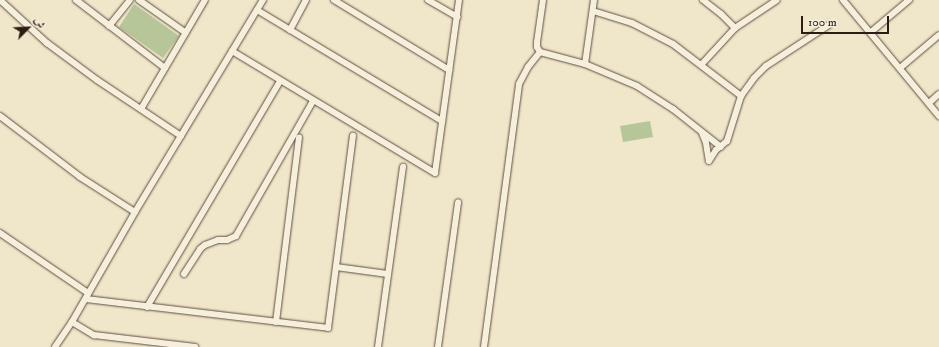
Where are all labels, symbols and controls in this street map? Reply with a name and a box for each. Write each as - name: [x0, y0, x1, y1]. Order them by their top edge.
- north arrow: [8, 8, 48, 48]
- scale bar: [803, 8, 891, 34]
- text: ش: [30, 15, 48, 31]
- text: 100 m: [808, 15, 837, 30]

